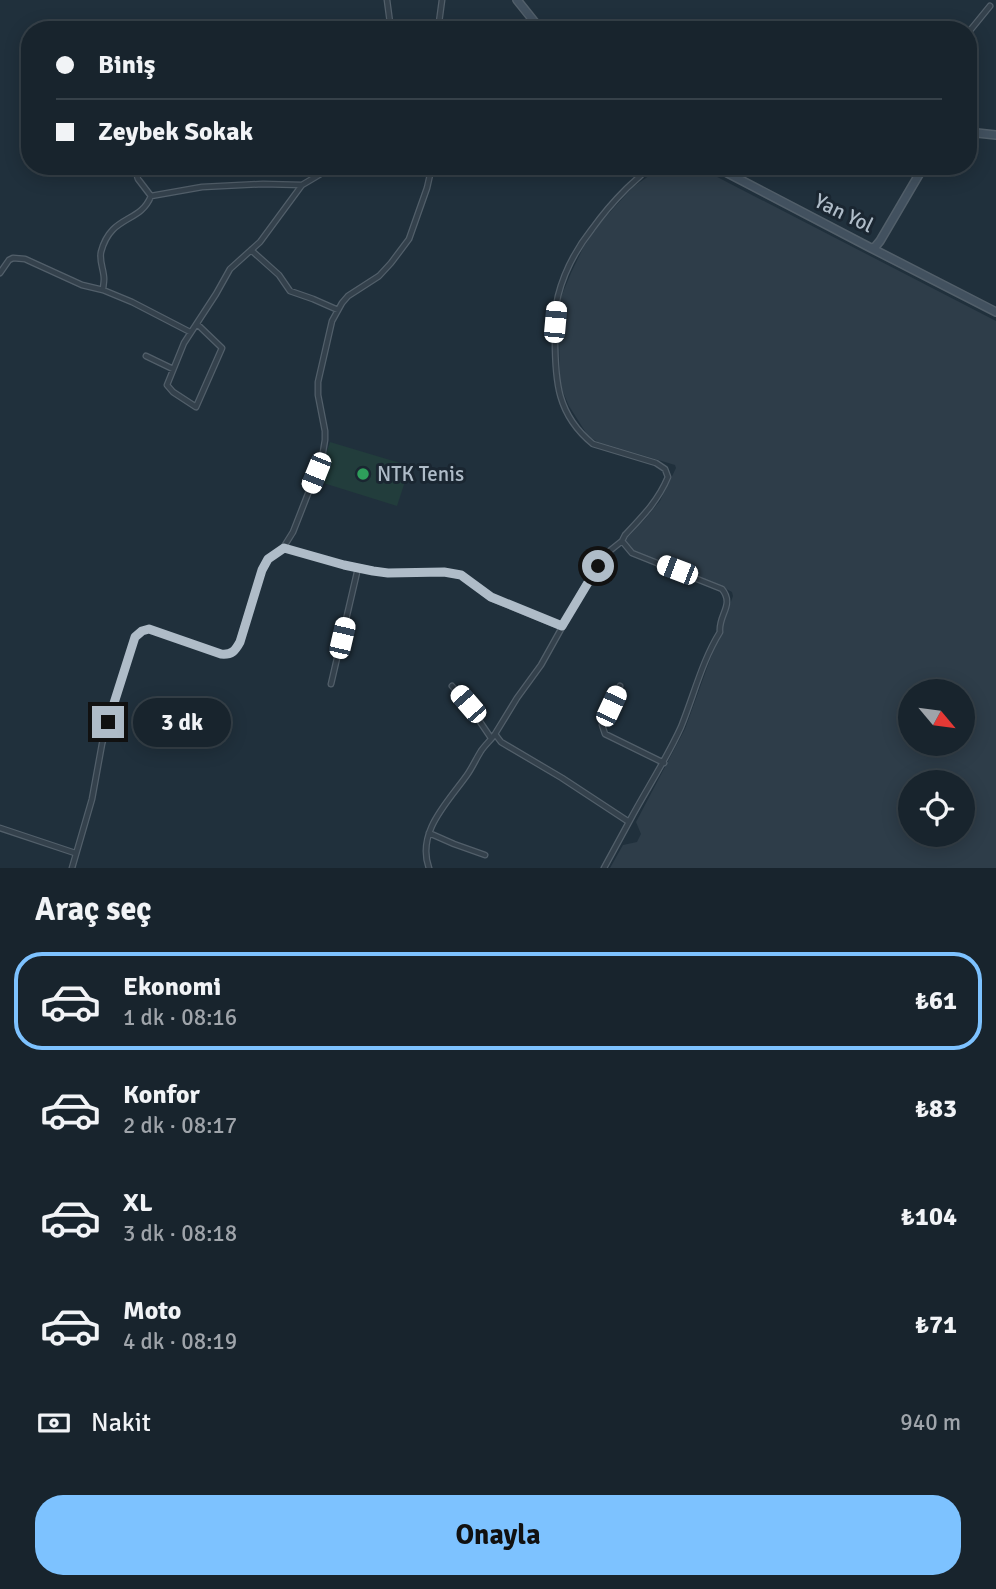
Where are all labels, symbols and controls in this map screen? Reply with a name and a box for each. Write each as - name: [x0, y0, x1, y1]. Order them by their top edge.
- text: Biniş: [98, 49, 155, 81]
- text: Zeybek Sokak: [98, 116, 253, 148]
- street label: Yan Yol: [810, 188, 878, 238]
- car: [543, 300, 568, 344]
- car: [299, 450, 334, 496]
- place label: NTK Tenis: [377, 461, 464, 487]
- marker: NTK Tenis: [355, 466, 371, 482]
- route start: [582, 550, 614, 582]
- car: [654, 553, 701, 587]
- car: [328, 615, 357, 661]
- north arrow: [898, 679, 975, 756]
- map controls: [898, 679, 975, 847]
- car: [447, 681, 490, 727]
- car: [593, 683, 630, 729]
- callout: 3 dk: [132, 698, 230, 746]
- route end: [92, 706, 124, 738]
- text: 3 dk: [161, 708, 203, 737]
- button: locate: [898, 770, 975, 847]
- text: Araç seç: [35, 890, 152, 929]
- icon: car: [39, 970, 102, 1033]
- text: Ekonomi: [123, 971, 221, 1003]
- text: ₺61: [915, 985, 957, 1017]
- text: 1 dk · 08:16: [123, 1003, 237, 1032]
- icon: car: [39, 1078, 102, 1141]
- text: Konfor: [123, 1079, 200, 1111]
- text: ₺83: [915, 1093, 957, 1125]
- text: 2 dk · 08:17: [123, 1111, 237, 1140]
- icon: car: [39, 1186, 102, 1249]
- text: XL: [123, 1187, 153, 1219]
- text: ₺104: [901, 1201, 957, 1233]
- text: 3 dk · 08:18: [123, 1219, 237, 1248]
- icon: car: [39, 1294, 102, 1357]
- text: Moto: [123, 1295, 181, 1327]
- text: ₺71: [915, 1309, 957, 1341]
- text: 4 dk · 08:19: [123, 1327, 237, 1356]
- icon: cash: [35, 1404, 73, 1442]
- text: Nakit: [91, 1407, 151, 1439]
- text: 940 m: [900, 1408, 961, 1437]
- button: Onayla: [35, 1495, 961, 1575]

